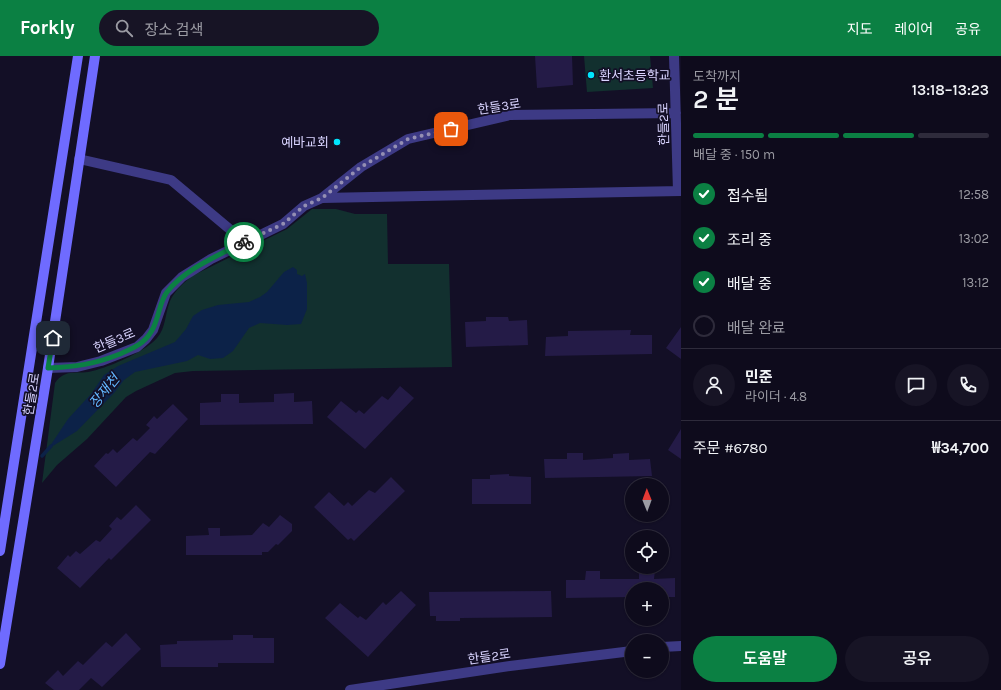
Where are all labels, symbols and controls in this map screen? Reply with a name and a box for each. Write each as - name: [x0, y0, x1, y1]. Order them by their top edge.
- search box: [99, 10, 379, 46]
- text: Forkly: [20, 17, 75, 39]
- icon: search: [113, 17, 135, 39]
- text: 장소 검색: [145, 21, 203, 39]
- text: 지도: [847, 21, 873, 38]
- text: 레이어: [895, 21, 933, 38]
- text: 공유: [955, 21, 981, 38]
- place label: 환서초등학교: [599, 68, 671, 83]
- text: 도착까지: [693, 69, 741, 84]
- marker: 환서초등학교: [586, 70, 596, 80]
- text: 13:18–13:23: [912, 81, 989, 99]
- text: 2 분: [693, 84, 739, 115]
- street label: 한들3로: [476, 96, 522, 117]
- street label: 한들2로: [656, 102, 671, 146]
- pin: [434, 112, 468, 146]
- icon: bag: [440, 118, 462, 140]
- place label: 예바교회: [281, 135, 329, 150]
- marker: 예바교회: [332, 137, 342, 147]
- text: 배달 중 · 150 m: [693, 147, 775, 162]
- icon: check: [693, 183, 715, 205]
- text: 접수됨: [727, 187, 768, 205]
- text: 12:58: [959, 187, 989, 202]
- courier: [224, 222, 264, 262]
- icon: check: [693, 227, 715, 249]
- icon: bike: [233, 231, 255, 253]
- text: 조리 중: [727, 231, 772, 249]
- text: 13:02: [959, 231, 989, 246]
- icon: check: [693, 271, 715, 293]
- text: 배달 중: [727, 275, 772, 293]
- text: 13:12: [962, 275, 989, 290]
- text: 배달 완료: [727, 319, 786, 337]
- pin: [36, 321, 70, 355]
- street label: 한들3로: [91, 325, 137, 356]
- icon: home: [42, 327, 64, 349]
- button: person: [693, 364, 735, 406]
- button: chat: [895, 364, 937, 406]
- button: phone: [947, 364, 989, 406]
- text: 민준: [745, 368, 773, 386]
- water label: 장재천: [86, 370, 124, 412]
- street label: 한들2로: [21, 371, 42, 417]
- text: 라이더 · 4.8: [745, 389, 807, 404]
- text: 주문 #6780: [693, 439, 767, 457]
- text: ₩34,700: [932, 439, 989, 457]
- north arrow: [625, 478, 669, 522]
- map controls: [625, 478, 669, 678]
- button: locate: [625, 530, 669, 574]
- button: +: [625, 582, 669, 626]
- button: −: [625, 634, 669, 678]
- button: 도움말: [693, 636, 837, 682]
- button: 공유: [845, 636, 989, 682]
- street label: 한들2로: [467, 646, 512, 667]

